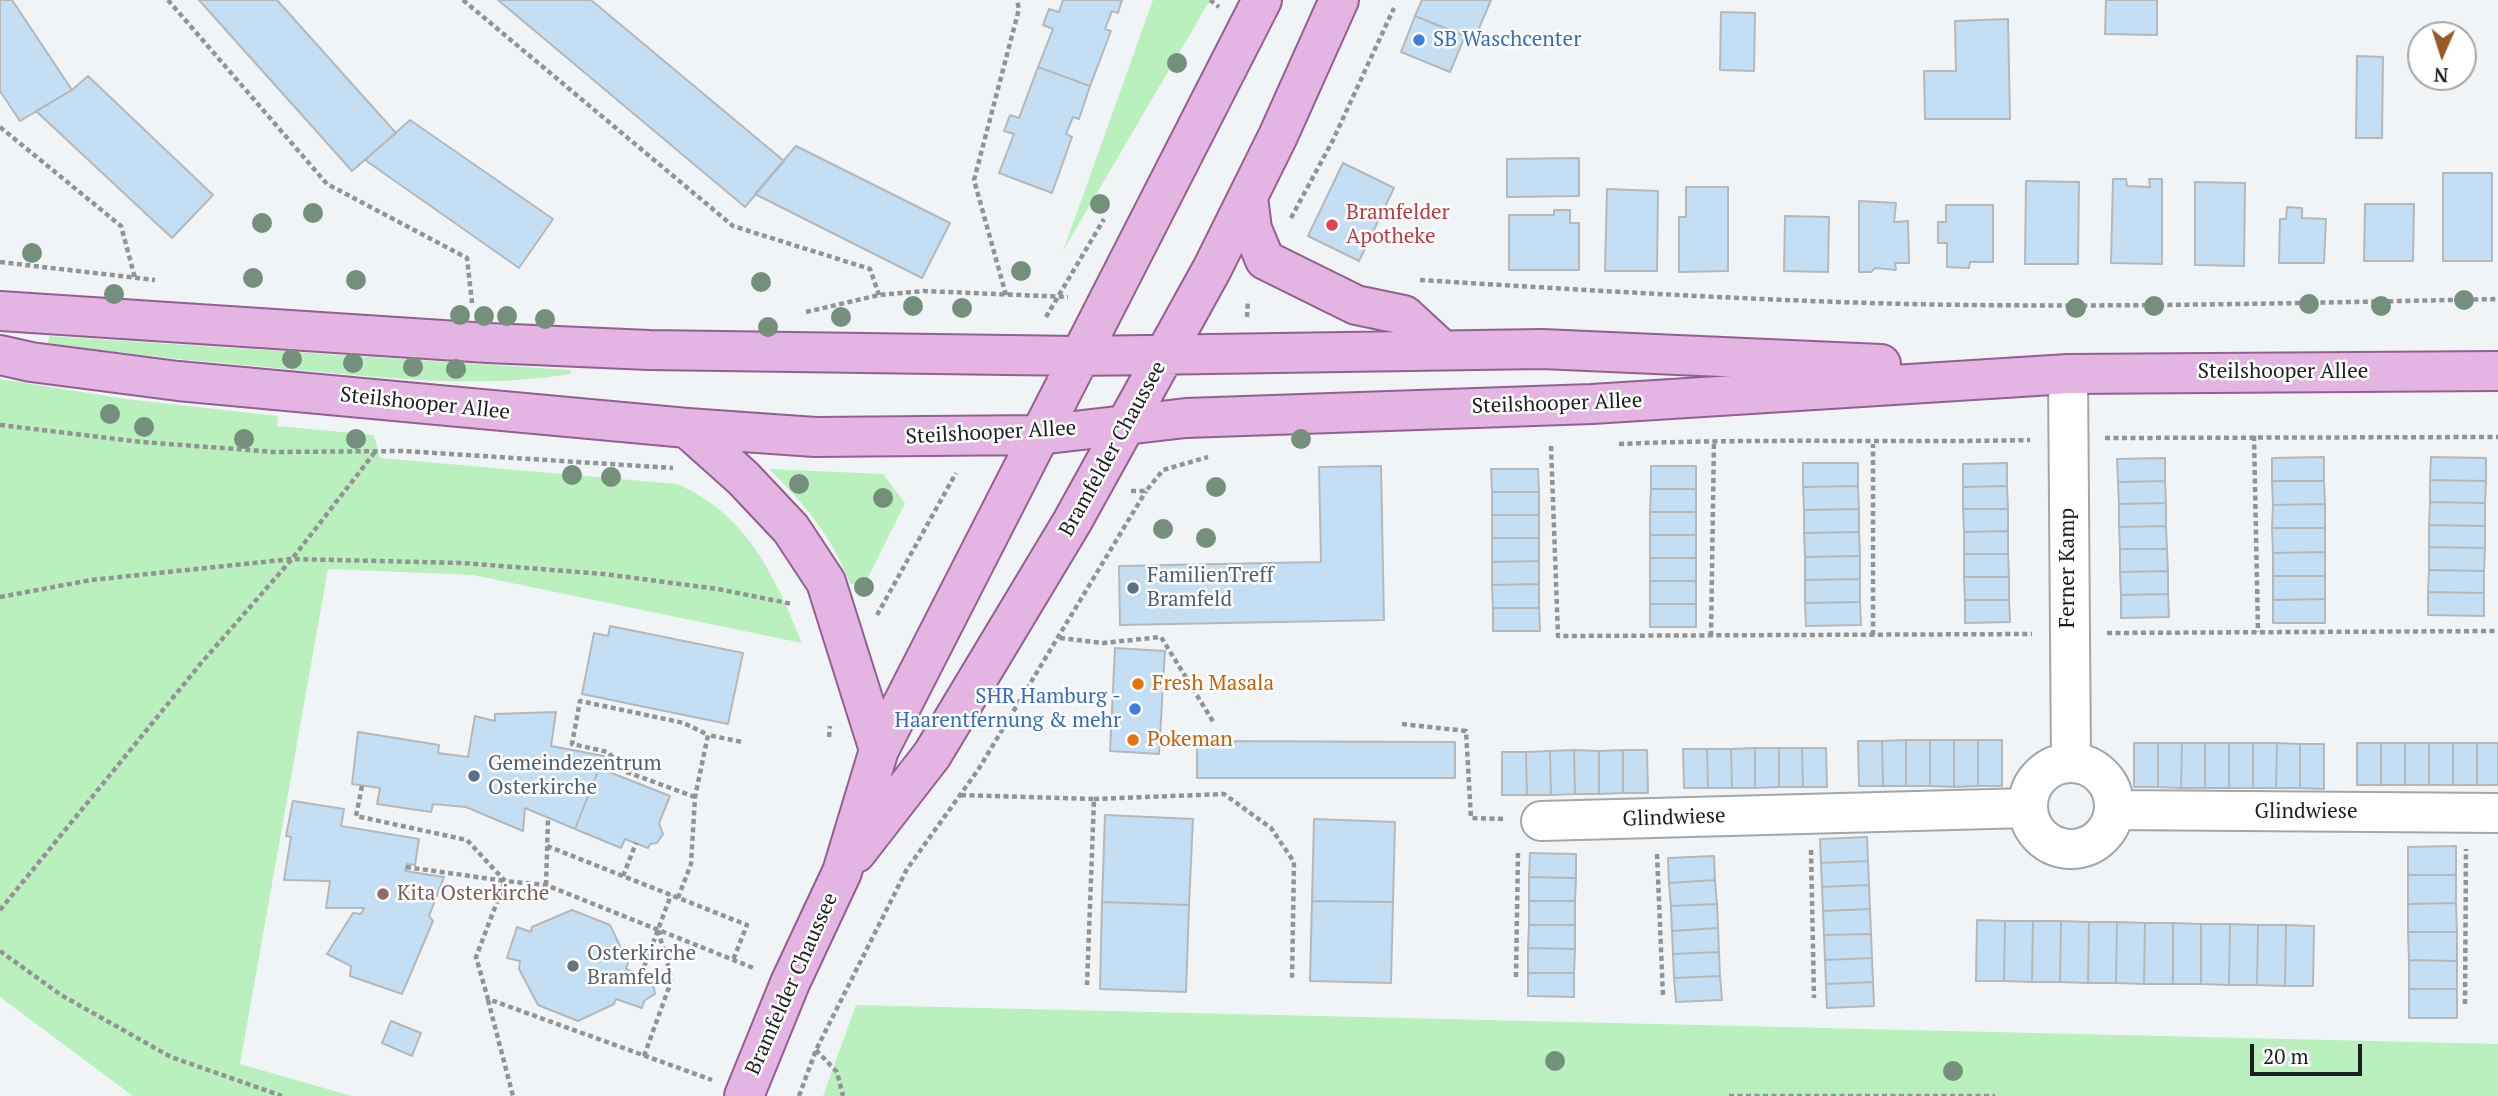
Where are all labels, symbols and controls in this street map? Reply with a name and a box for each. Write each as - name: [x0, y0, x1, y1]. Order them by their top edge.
- north arrow: [2407, 21, 2477, 91]
- place label: SB Waschcenter: [1433, 27, 1581, 53]
- marker: SB Waschcenter: [1411, 32, 1427, 48]
- text: N: [2433, 63, 2449, 88]
- place label: Bramfelder Apotheke: [1346, 200, 1450, 250]
- marker: Bramfelder Apotheke: [1324, 217, 1340, 233]
- street label: Bramfelder Chaussee: [1054, 357, 1172, 541]
- street label: Steilshooper Allee: [2198, 359, 2368, 385]
- street label: Steilshooper Allee: [339, 383, 511, 425]
- street label: Steilshooper Allee: [1471, 388, 1643, 420]
- street label: Steilshooper Allee: [905, 416, 1077, 450]
- street label: Ferner Kamp: [2055, 508, 2081, 628]
- place label: FamilienTreff Bramfeld: [1147, 563, 1274, 613]
- marker: FamilienTreff Bramfeld: [1125, 580, 1141, 596]
- place label: Fresh Masala: [1152, 671, 1274, 697]
- marker: Fresh Masala: [1130, 676, 1146, 692]
- place label: SHR Hamburg - Haarentfernung & mehr: [895, 684, 1121, 734]
- marker: SHR Hamburg - Haarentfernung & mehr: [1127, 701, 1143, 717]
- place label: Pokeman: [1147, 727, 1233, 753]
- marker: Pokeman: [1125, 732, 1141, 748]
- place label: Gemeindezentrum Osterkirche: [488, 751, 662, 801]
- marker: Gemeindezentrum Osterkirche: [466, 768, 482, 784]
- street label: Glindwiese: [2254, 799, 2358, 825]
- street label: Glindwiese: [1622, 804, 1726, 832]
- place label: Kita Osterkirche: [397, 881, 549, 907]
- marker: Kita Osterkirche: [375, 886, 391, 902]
- street label: Bramfelder Chaussee: [741, 889, 843, 1079]
- place label: Osterkirche Bramfeld: [587, 941, 696, 991]
- marker: Osterkirche Bramfeld: [565, 958, 581, 974]
- scale bar: [2253, 1030, 2365, 1074]
- text: 20 m: [2263, 1042, 2309, 1070]

